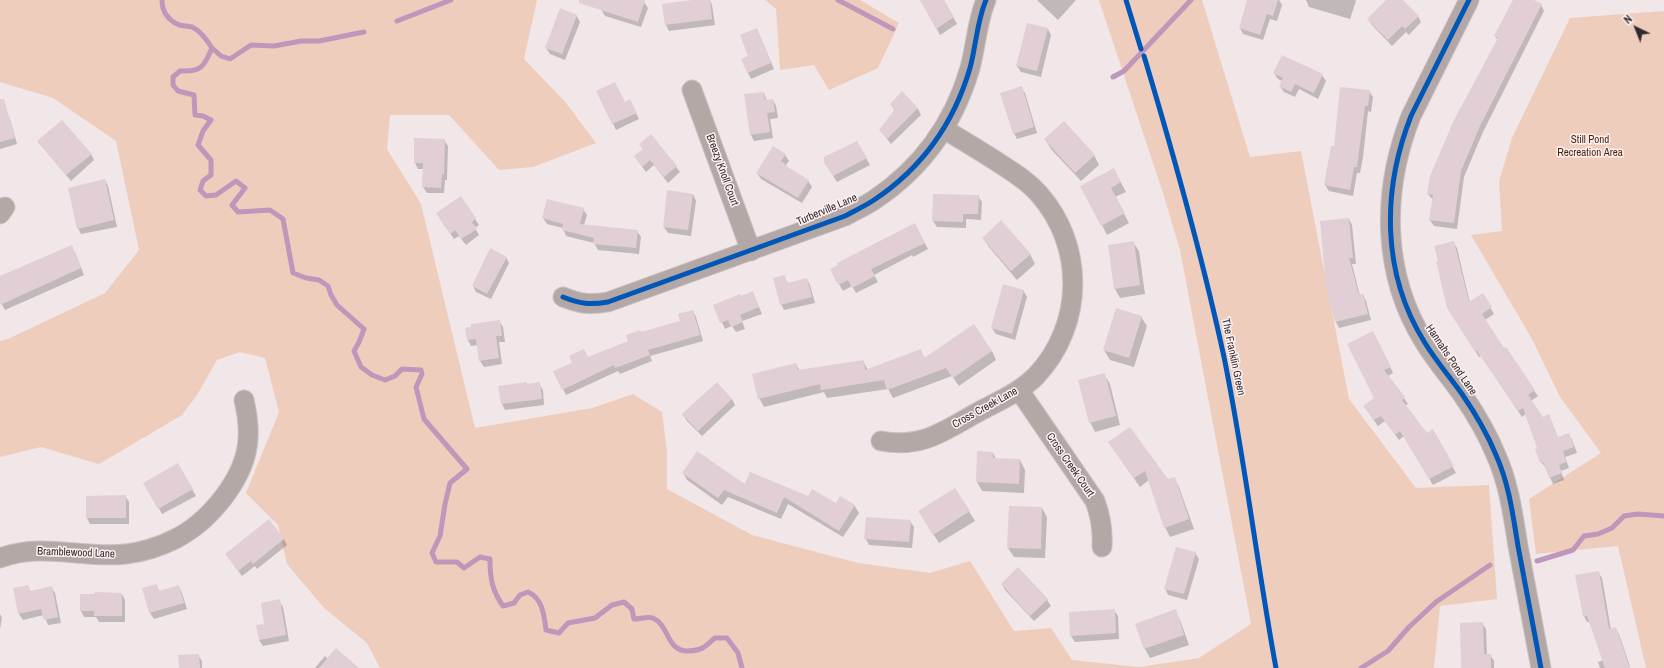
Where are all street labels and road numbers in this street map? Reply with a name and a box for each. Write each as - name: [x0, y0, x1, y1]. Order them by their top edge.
- street label: Breezy Knoll Court: [703, 132, 741, 208]
- street label: Turberville Lane: [795, 191, 859, 229]
- street label: The Franklin Green: [1218, 317, 1248, 397]
- street label: Hannahs Pond Lane: [1423, 322, 1479, 398]
- street label: Cross Creek Lane: [950, 385, 1020, 431]
- street label: Cross Creek Court: [1043, 431, 1097, 499]
- street label: Bramblewood Lane: [37, 545, 115, 561]

